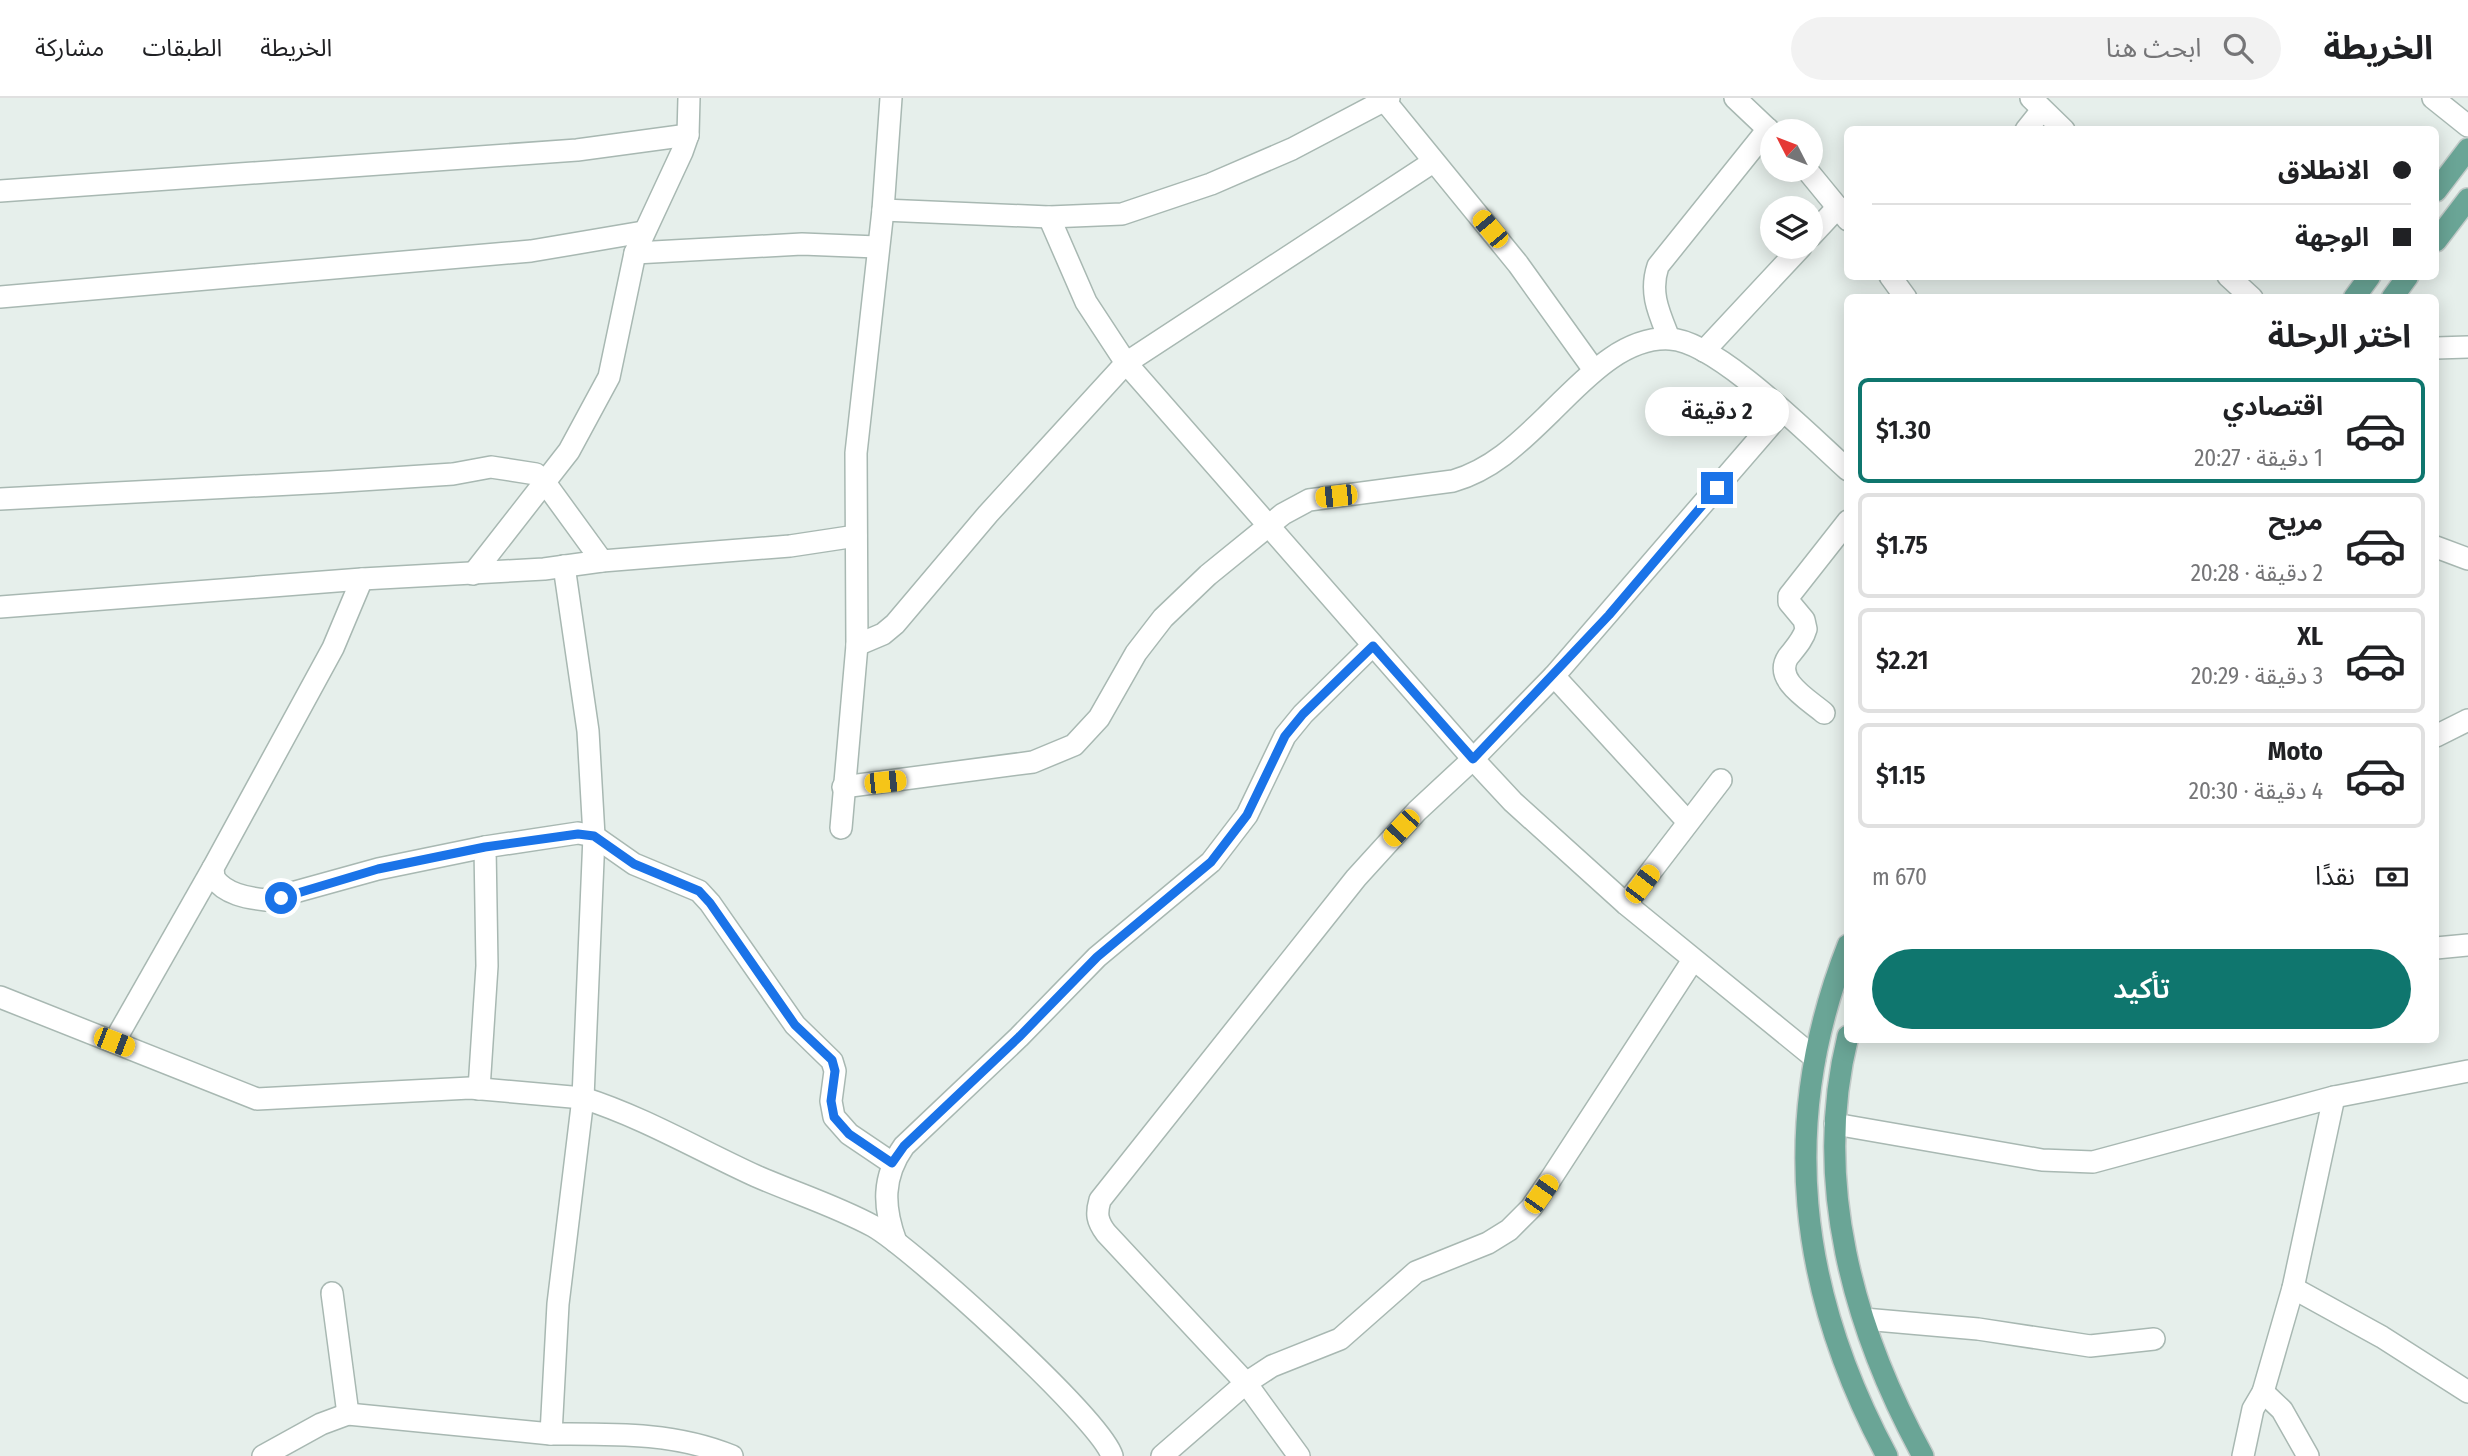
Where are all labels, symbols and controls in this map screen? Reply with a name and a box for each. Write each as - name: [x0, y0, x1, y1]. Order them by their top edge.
- search box: [1791, 17, 2281, 80]
- text: الخريطة: [2323, 28, 2433, 68]
- icon: search: [2219, 29, 2257, 67]
- text: ابحث هنا: [2106, 33, 2201, 64]
- text: مشاركة: [35, 34, 104, 62]
- text: الطبقات: [142, 34, 222, 62]
- text: الخريطة: [260, 34, 332, 62]
- north arrow: [1760, 119, 1824, 182]
- map controls: [1760, 119, 1823, 259]
- text: الانطلاق: [2278, 155, 2369, 186]
- button: layers: [1760, 196, 1823, 259]
- car: [1469, 206, 1512, 252]
- text: الوجهة: [2295, 222, 2369, 253]
- text: اختر الرحلة: [2268, 317, 2411, 355]
- callout: 2 دقيقة: [1645, 386, 1789, 436]
- text: اقتصادي: [2223, 391, 2323, 422]
- text: 2 دقيقة: [1681, 397, 1753, 425]
- icon: car: [2344, 399, 2407, 462]
- text: $1.30: [1876, 415, 1931, 446]
- text: 1 دقيقة · 20:27: [2194, 444, 2323, 472]
- route end: [1701, 472, 1733, 504]
- car: [1315, 483, 1358, 509]
- text: مريح: [2268, 506, 2323, 537]
- icon: car: [2344, 514, 2407, 577]
- text: $1.75: [1876, 530, 1928, 561]
- text: 2 دقيقة · 20:28: [2191, 559, 2323, 587]
- text: XL: [2297, 621, 2323, 652]
- icon: car: [2344, 629, 2407, 692]
- text: $2.21: [1876, 645, 1929, 676]
- text: 3 دقيقة · 20:29: [2191, 662, 2323, 690]
- text: Moto: [2268, 736, 2323, 767]
- icon: car: [2344, 744, 2407, 807]
- text: $1.15: [1876, 760, 1925, 791]
- car: [864, 769, 907, 795]
- text: 4 دقيقة · 20:30: [2189, 777, 2323, 805]
- car: [1379, 805, 1424, 851]
- icon: cash: [2373, 858, 2411, 896]
- car: [1621, 861, 1664, 907]
- text: نقدًا: [2315, 861, 2355, 892]
- text: 670 m: [1872, 863, 1927, 891]
- route start: [265, 882, 297, 914]
- button: تأكيد: [1872, 949, 2411, 1029]
- car: [91, 1025, 138, 1059]
- car: [1521, 1171, 1562, 1217]

